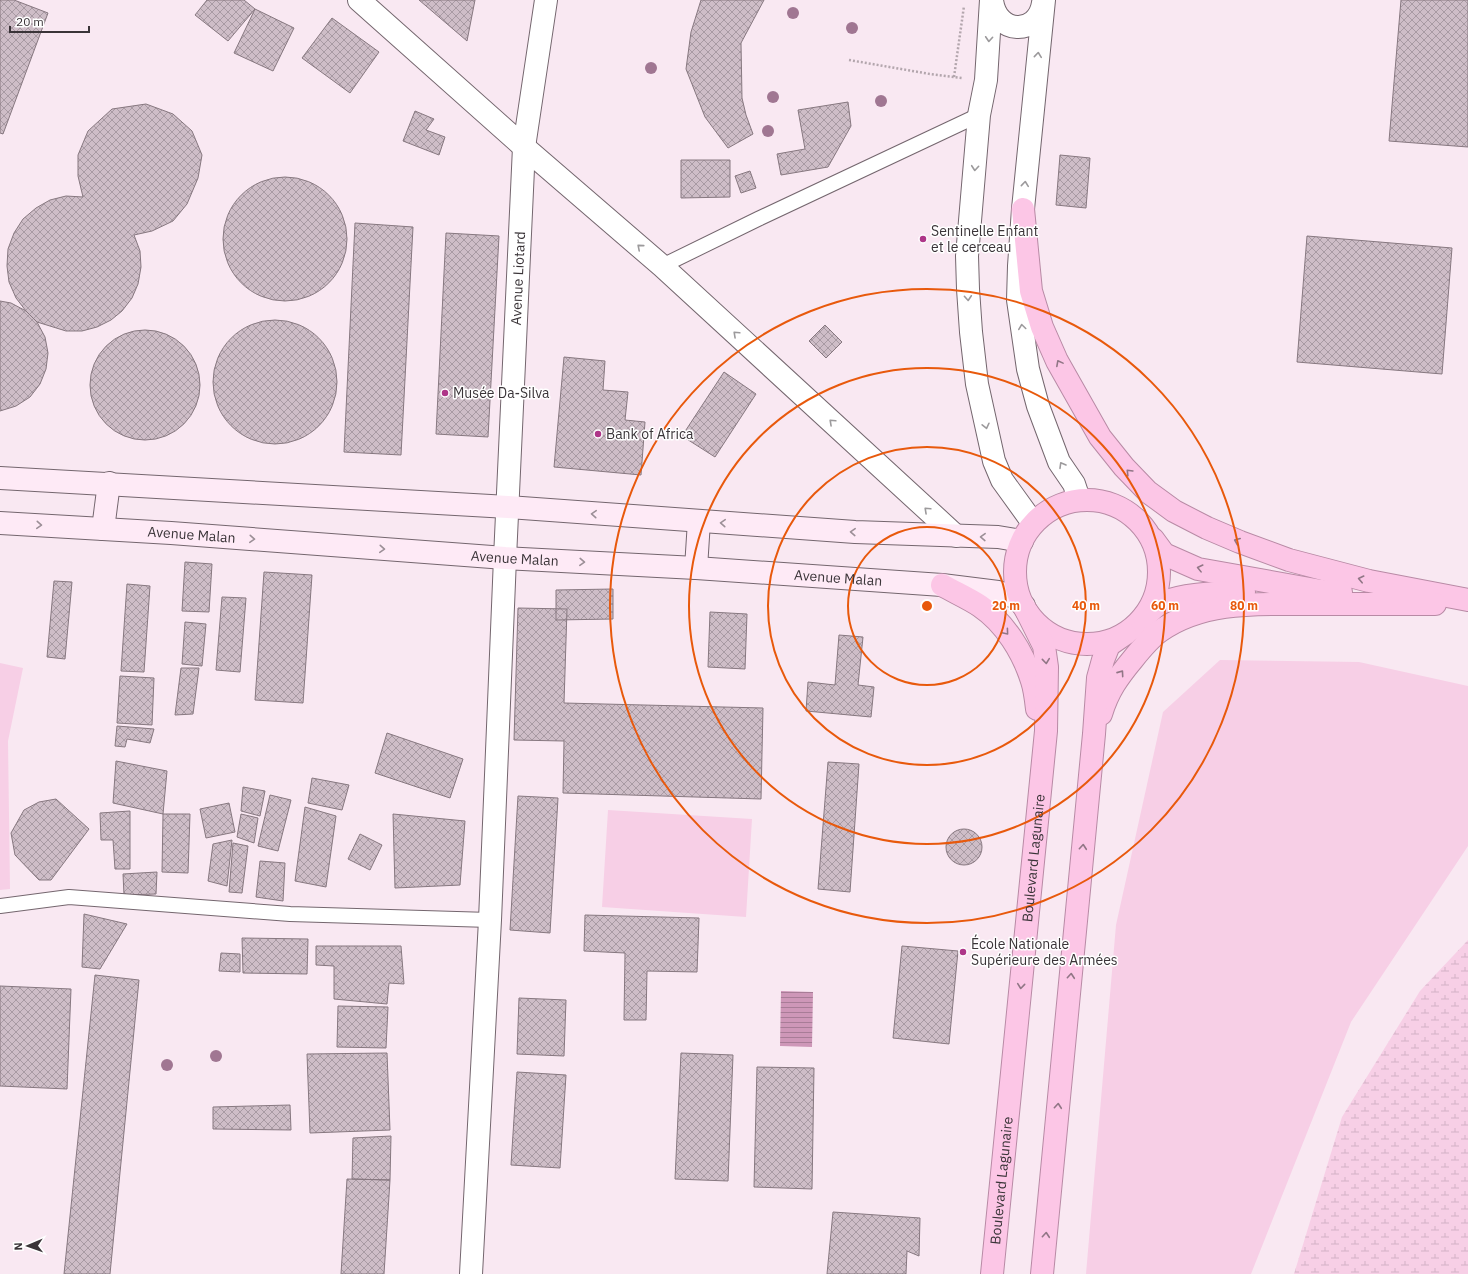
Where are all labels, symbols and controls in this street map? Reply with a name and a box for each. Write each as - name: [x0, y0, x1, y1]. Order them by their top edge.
- scale bar: [10, 8, 89, 34]
- text: 20 m: [16, 14, 44, 29]
- one-way arrow: [984, 36, 993, 42]
- one-way arrow: [1034, 51, 1043, 58]
- one-way arrow: [970, 165, 979, 171]
- one-way arrow: [1021, 181, 1030, 187]
- place label: Sentinelle Enfant et le cerceau: [931, 222, 1038, 256]
- street label: Avenue Liotard: [507, 231, 529, 326]
- marker: Sentinelle Enfant et le cerceau: [918, 234, 928, 244]
- one-way arrow: [637, 244, 644, 251]
- one-way arrow: [964, 295, 973, 301]
- one-way arrow: [1018, 324, 1027, 330]
- one-way arrow: [733, 331, 741, 339]
- one-way arrow: [1056, 360, 1063, 367]
- place label: Musée Da-Silva: [453, 384, 550, 402]
- marker: Musée Da-Silva: [440, 388, 450, 398]
- one-way arrow: [829, 419, 837, 427]
- one-way arrow: [982, 423, 990, 429]
- place label: Bank of Africa: [606, 425, 694, 443]
- marker: Bank of Africa: [593, 429, 603, 439]
- one-way arrow: [1059, 462, 1066, 469]
- one-way arrow: [1126, 469, 1133, 477]
- one-way arrow: [925, 508, 932, 515]
- one-way arrow: [591, 509, 597, 518]
- one-way arrow: [720, 519, 726, 528]
- one-way arrow: [36, 521, 42, 529]
- street label: Avenue Malan: [147, 523, 236, 547]
- one-way arrow: [850, 528, 856, 536]
- one-way arrow: [980, 533, 986, 541]
- one-way arrow: [249, 535, 255, 544]
- one-way arrow: [1233, 537, 1240, 545]
- one-way arrow: [379, 544, 385, 553]
- street label: Avenue Malan: [470, 546, 559, 570]
- one-way arrow: [579, 557, 585, 566]
- one-way arrow: [1197, 565, 1203, 573]
- street label: Avenue Malan: [794, 566, 883, 590]
- one-way arrow: [1358, 575, 1364, 583]
- text: 20 m: [992, 598, 1020, 613]
- text: 40 m: [1072, 598, 1100, 613]
- text: 60 m: [1151, 598, 1179, 613]
- text: 80 m: [1230, 598, 1258, 613]
- centre of rings: [920, 599, 934, 613]
- one-way arrow: [1002, 627, 1009, 635]
- one-way arrow: [1041, 658, 1050, 664]
- one-way arrow: [1116, 671, 1123, 678]
- street label: Boulevard Lagunaire: [1018, 793, 1049, 923]
- one-way arrow: [1078, 844, 1087, 850]
- place label: École Nationale Supérieure des Armées: [971, 934, 1118, 969]
- marker: École Nationale Supérieure des Armées: [958, 947, 968, 957]
- one-way arrow: [1066, 973, 1075, 979]
- one-way arrow: [1017, 983, 1026, 989]
- one-way arrow: [1054, 1103, 1063, 1109]
- street label: Boulevard Lagunaire: [986, 1115, 1017, 1245]
- north arrow: [8, 1226, 48, 1266]
- one-way arrow: [1041, 1232, 1050, 1238]
- text: N: [11, 1242, 25, 1251]

